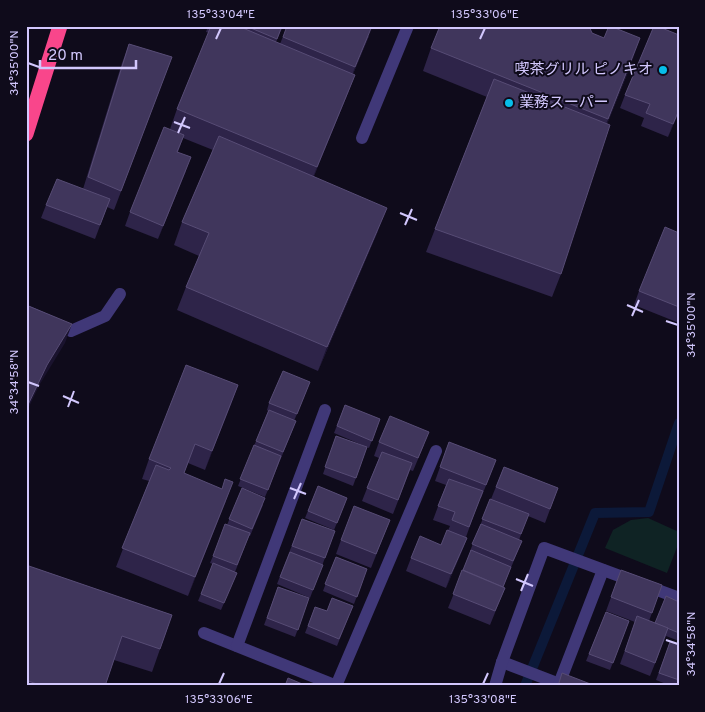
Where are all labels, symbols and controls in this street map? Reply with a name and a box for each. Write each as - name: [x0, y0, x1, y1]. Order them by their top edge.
- text: 135°33'04"E: [187, 7, 255, 23]
- text: 135°33'06"E: [451, 7, 519, 23]
- text: 34°35'00"N: [7, 30, 23, 96]
- scale bar: [40, 38, 136, 70]
- text: 20 m: [48, 47, 83, 66]
- place label: 喫茶グリル ピノキオ: [514, 61, 653, 80]
- marker: 喫茶グリル ピノキオ: [657, 64, 669, 76]
- place label: 業務スーパー: [519, 94, 609, 113]
- marker: 業務スーパー: [503, 97, 515, 109]
- text: 34°35'00"N: [684, 292, 700, 358]
- text: 34°34'58"N: [7, 350, 23, 414]
- text: 34°34'58"N: [684, 612, 700, 676]
- text: 135°33'06"E: [185, 692, 253, 708]
- text: 135°33'08"E: [449, 692, 517, 708]

